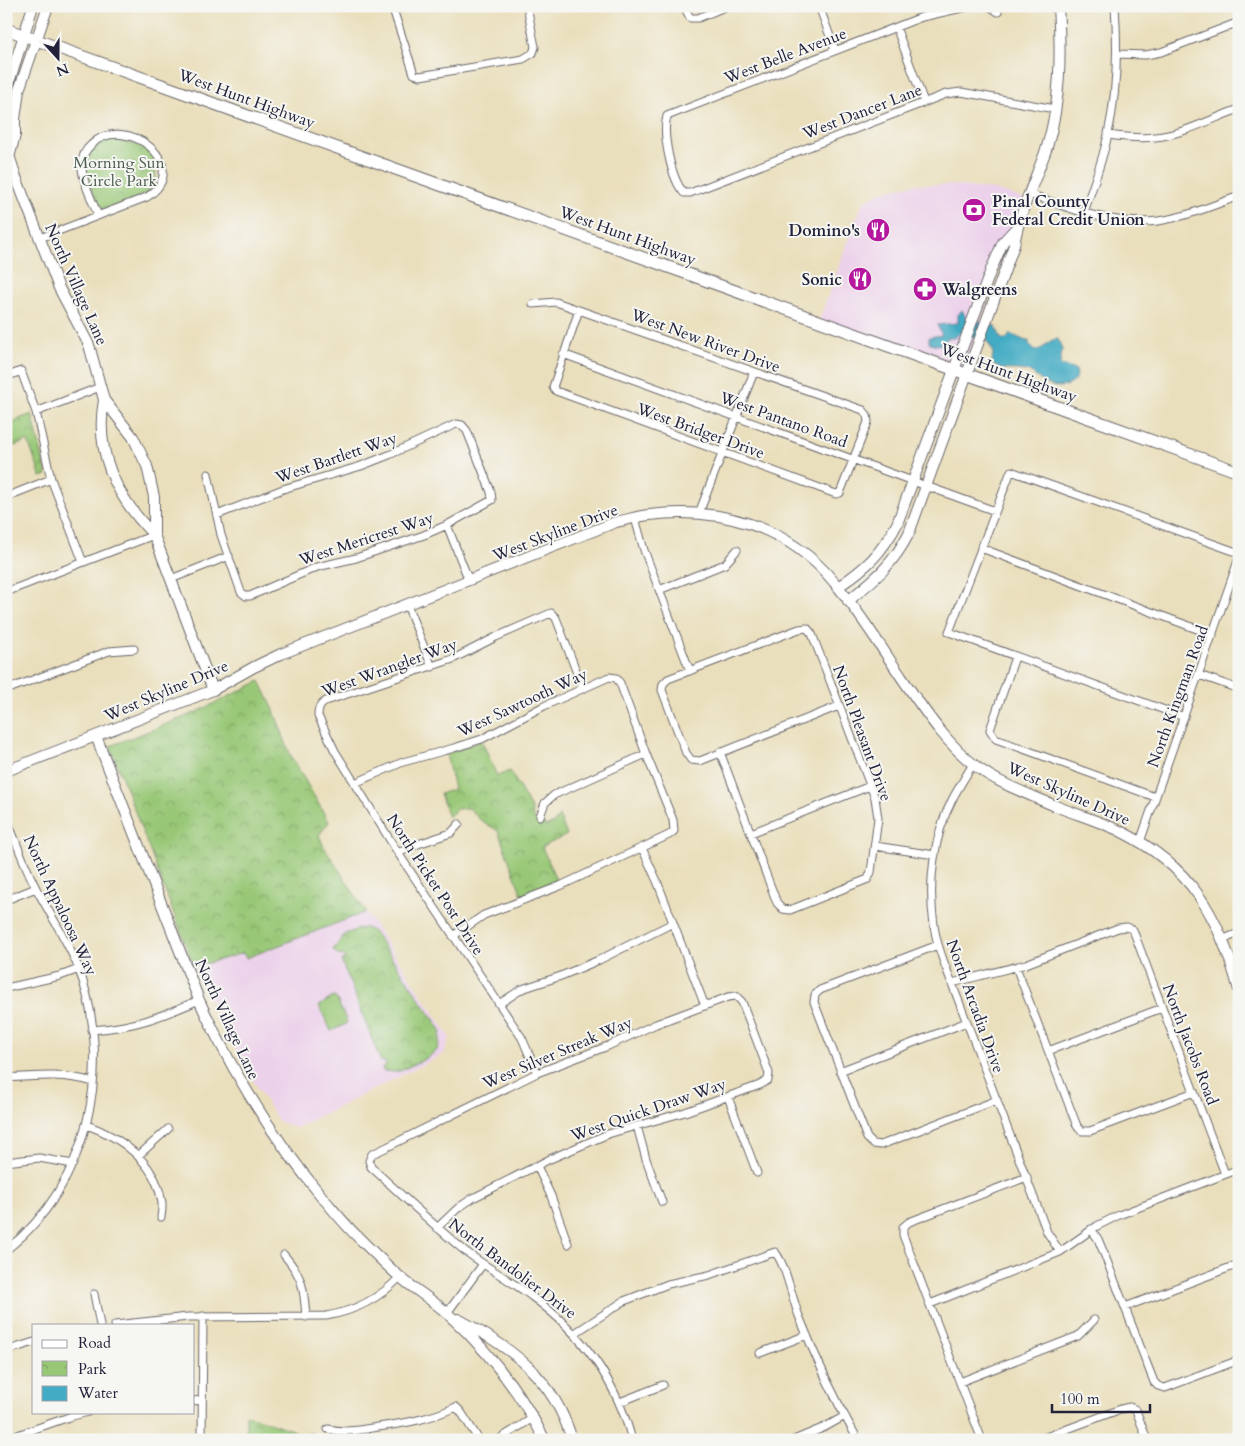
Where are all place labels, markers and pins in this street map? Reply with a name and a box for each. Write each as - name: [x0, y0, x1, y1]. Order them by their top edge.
- place label: Pinal County Federal Credit Union: [992, 191, 1145, 231]
- bank icon: Pinal County Federal Credit Union: [961, 197, 987, 223]
- restaurant icon: Domino's: [865, 217, 891, 243]
- place label: Domino's: [789, 220, 860, 242]
- restaurant icon: Sonic: [847, 266, 873, 292]
- place label: Sonic: [802, 269, 842, 291]
- pharmacy icon: Walgreens: [912, 276, 938, 302]
- place label: Walgreens: [941, 279, 1017, 301]

